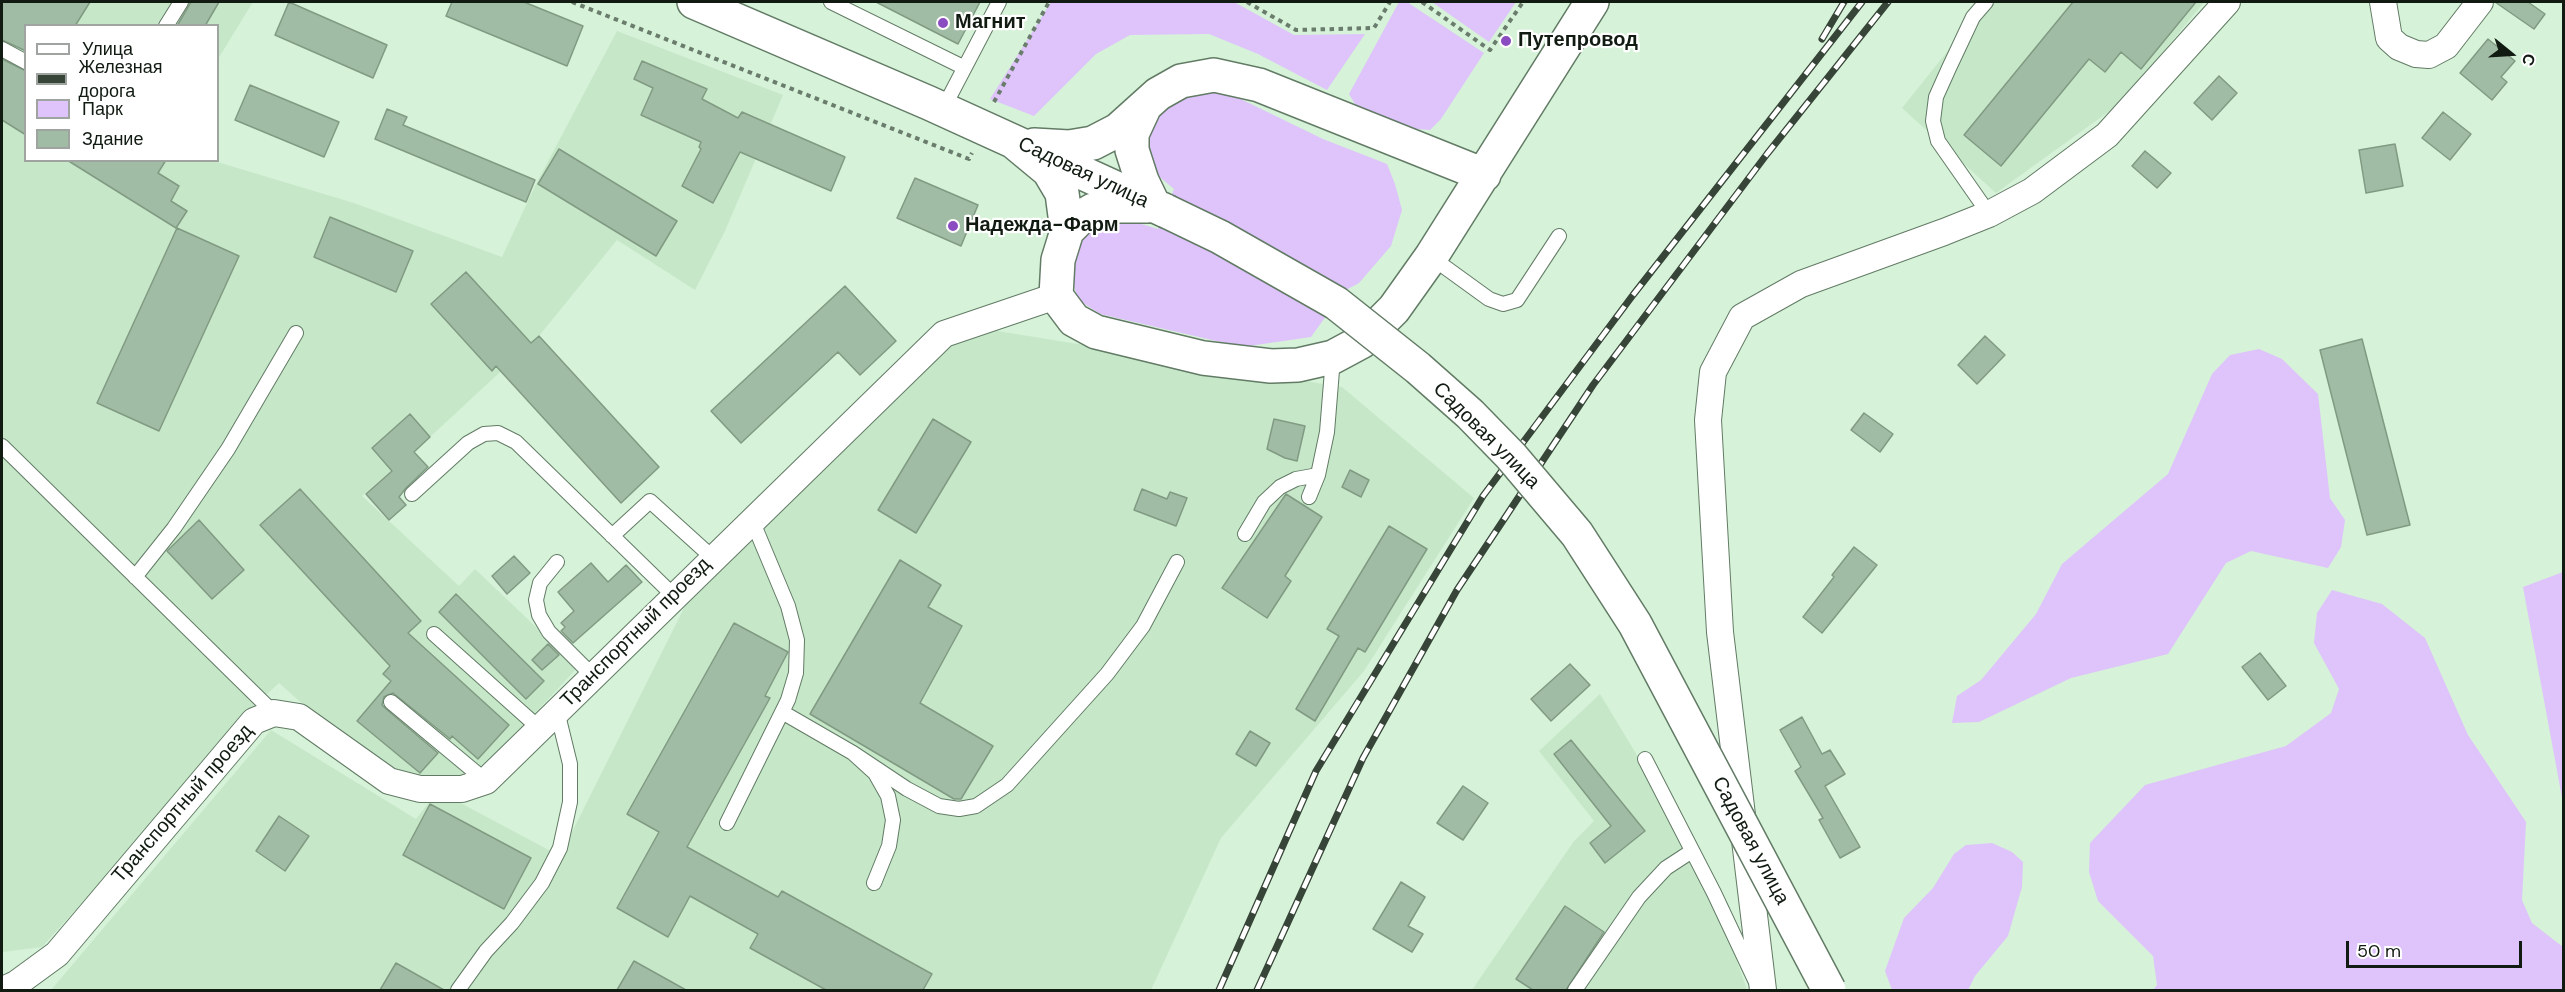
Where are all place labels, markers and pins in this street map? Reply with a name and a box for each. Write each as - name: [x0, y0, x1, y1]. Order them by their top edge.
- place label: Магнит: [955, 11, 1026, 35]
- marker: Магнит: [936, 16, 950, 30]
- place label: Путепровод: [1518, 29, 1638, 53]
- marker: Путепровод: [1499, 34, 1513, 48]
- place label: Надежда-Фарм: [965, 214, 1119, 238]
- marker: Надежда-Фарм: [946, 219, 960, 233]

